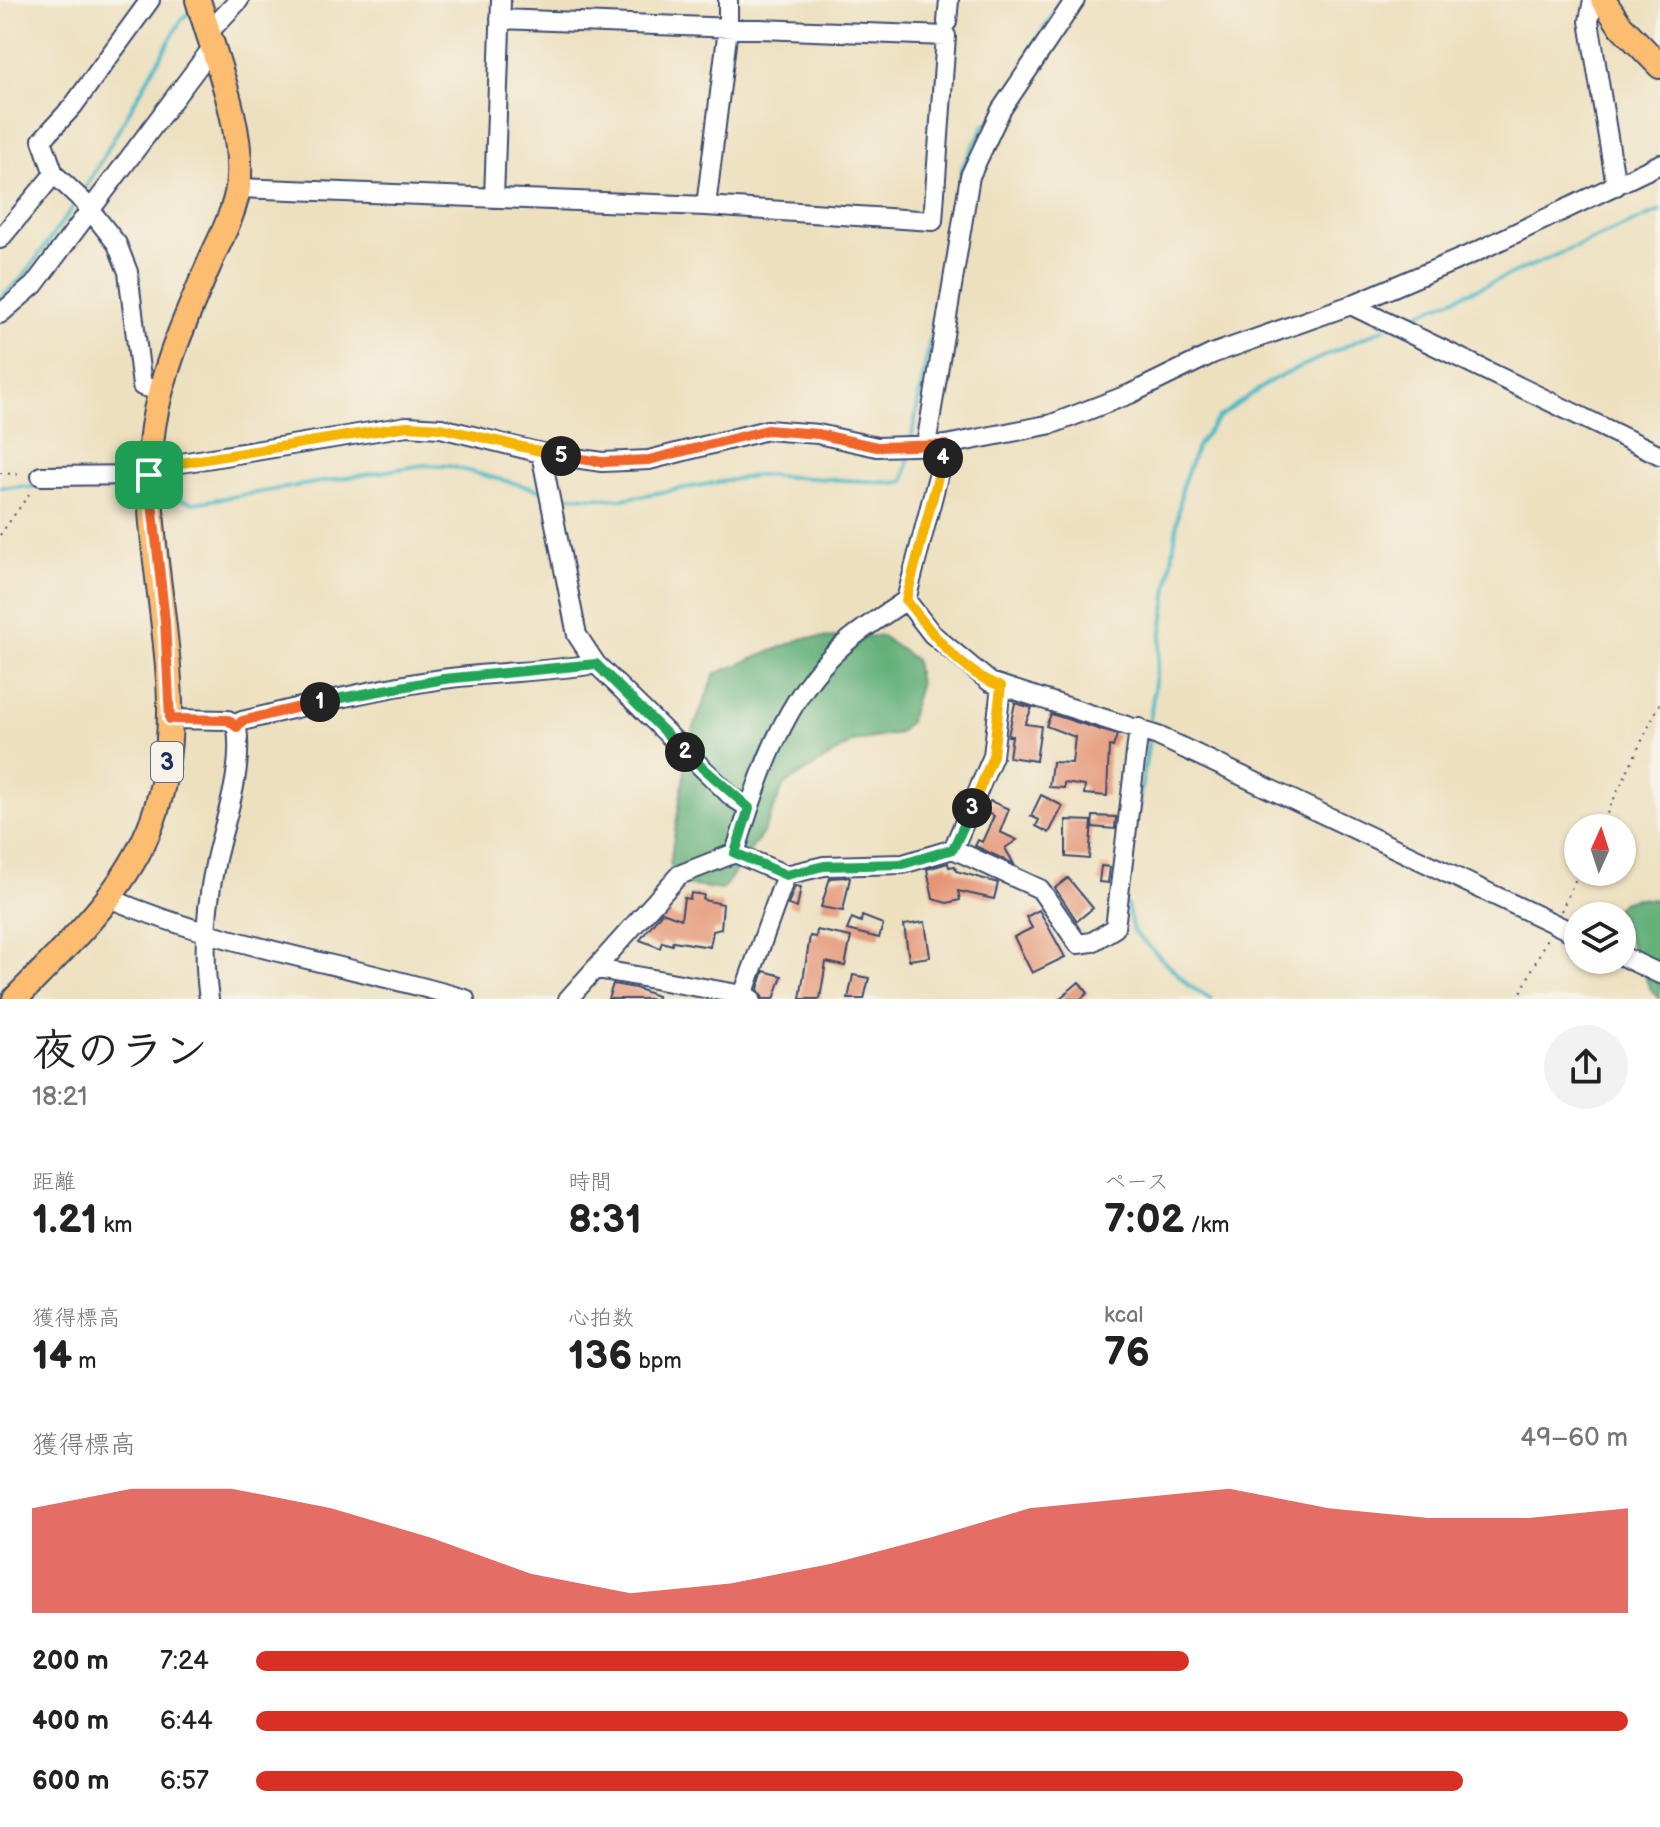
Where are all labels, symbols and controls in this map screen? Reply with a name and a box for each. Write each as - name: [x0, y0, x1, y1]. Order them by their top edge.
- pin: 5: [541, 436, 581, 476]
- pin: 4: [923, 438, 963, 478]
- pin: [115, 441, 183, 509]
- text: 5: [555, 442, 567, 469]
- text: 4: [937, 444, 949, 471]
- icon: arrive: [127, 453, 171, 497]
- pin: 1: [300, 682, 340, 722]
- text: 1: [315, 688, 325, 715]
- pin: 2: [665, 732, 705, 772]
- text: 2: [678, 738, 692, 765]
- road number: 3: [151, 742, 183, 782]
- pin: 3: [952, 788, 992, 828]
- text: 3: [966, 794, 978, 821]
- north arrow: [1564, 814, 1636, 886]
- map controls: [1564, 814, 1636, 974]
- button: layers: [1564, 902, 1636, 974]
- text: 夜のラン: [32, 1025, 208, 1078]
- button: share: [1544, 1025, 1628, 1109]
- text: 18:21: [32, 1082, 87, 1113]
- text: 距離: [32, 1169, 76, 1196]
- text: 時間: [568, 1169, 612, 1196]
- text: ペース: [1104, 1169, 1169, 1196]
- text: 1.21: [32, 1196, 98, 1244]
- text: 8:31: [568, 1196, 642, 1244]
- text: 7:02: [1104, 1196, 1185, 1244]
- text: km: [98, 1212, 133, 1239]
- text: /km: [1185, 1212, 1229, 1239]
- text: kcal: [1104, 1302, 1143, 1329]
- text: 獲得標高: [32, 1305, 120, 1332]
- text: 心拍数: [568, 1305, 634, 1332]
- text: 76: [1104, 1329, 1150, 1377]
- text: 14: [32, 1332, 72, 1380]
- text: 136: [568, 1332, 632, 1380]
- text: m: [72, 1348, 97, 1375]
- text: bpm: [632, 1348, 682, 1375]
- text: 49–60 m: [1520, 1423, 1628, 1454]
- text: 獲得標高: [32, 1430, 136, 1461]
- text: 200 m: [32, 1646, 109, 1677]
- text: 7:24: [160, 1646, 209, 1677]
- text: 400 m: [32, 1706, 109, 1737]
- text: 6:44: [160, 1706, 213, 1737]
- text: 600 m: [32, 1766, 109, 1797]
- text: 6:57: [160, 1766, 209, 1797]

